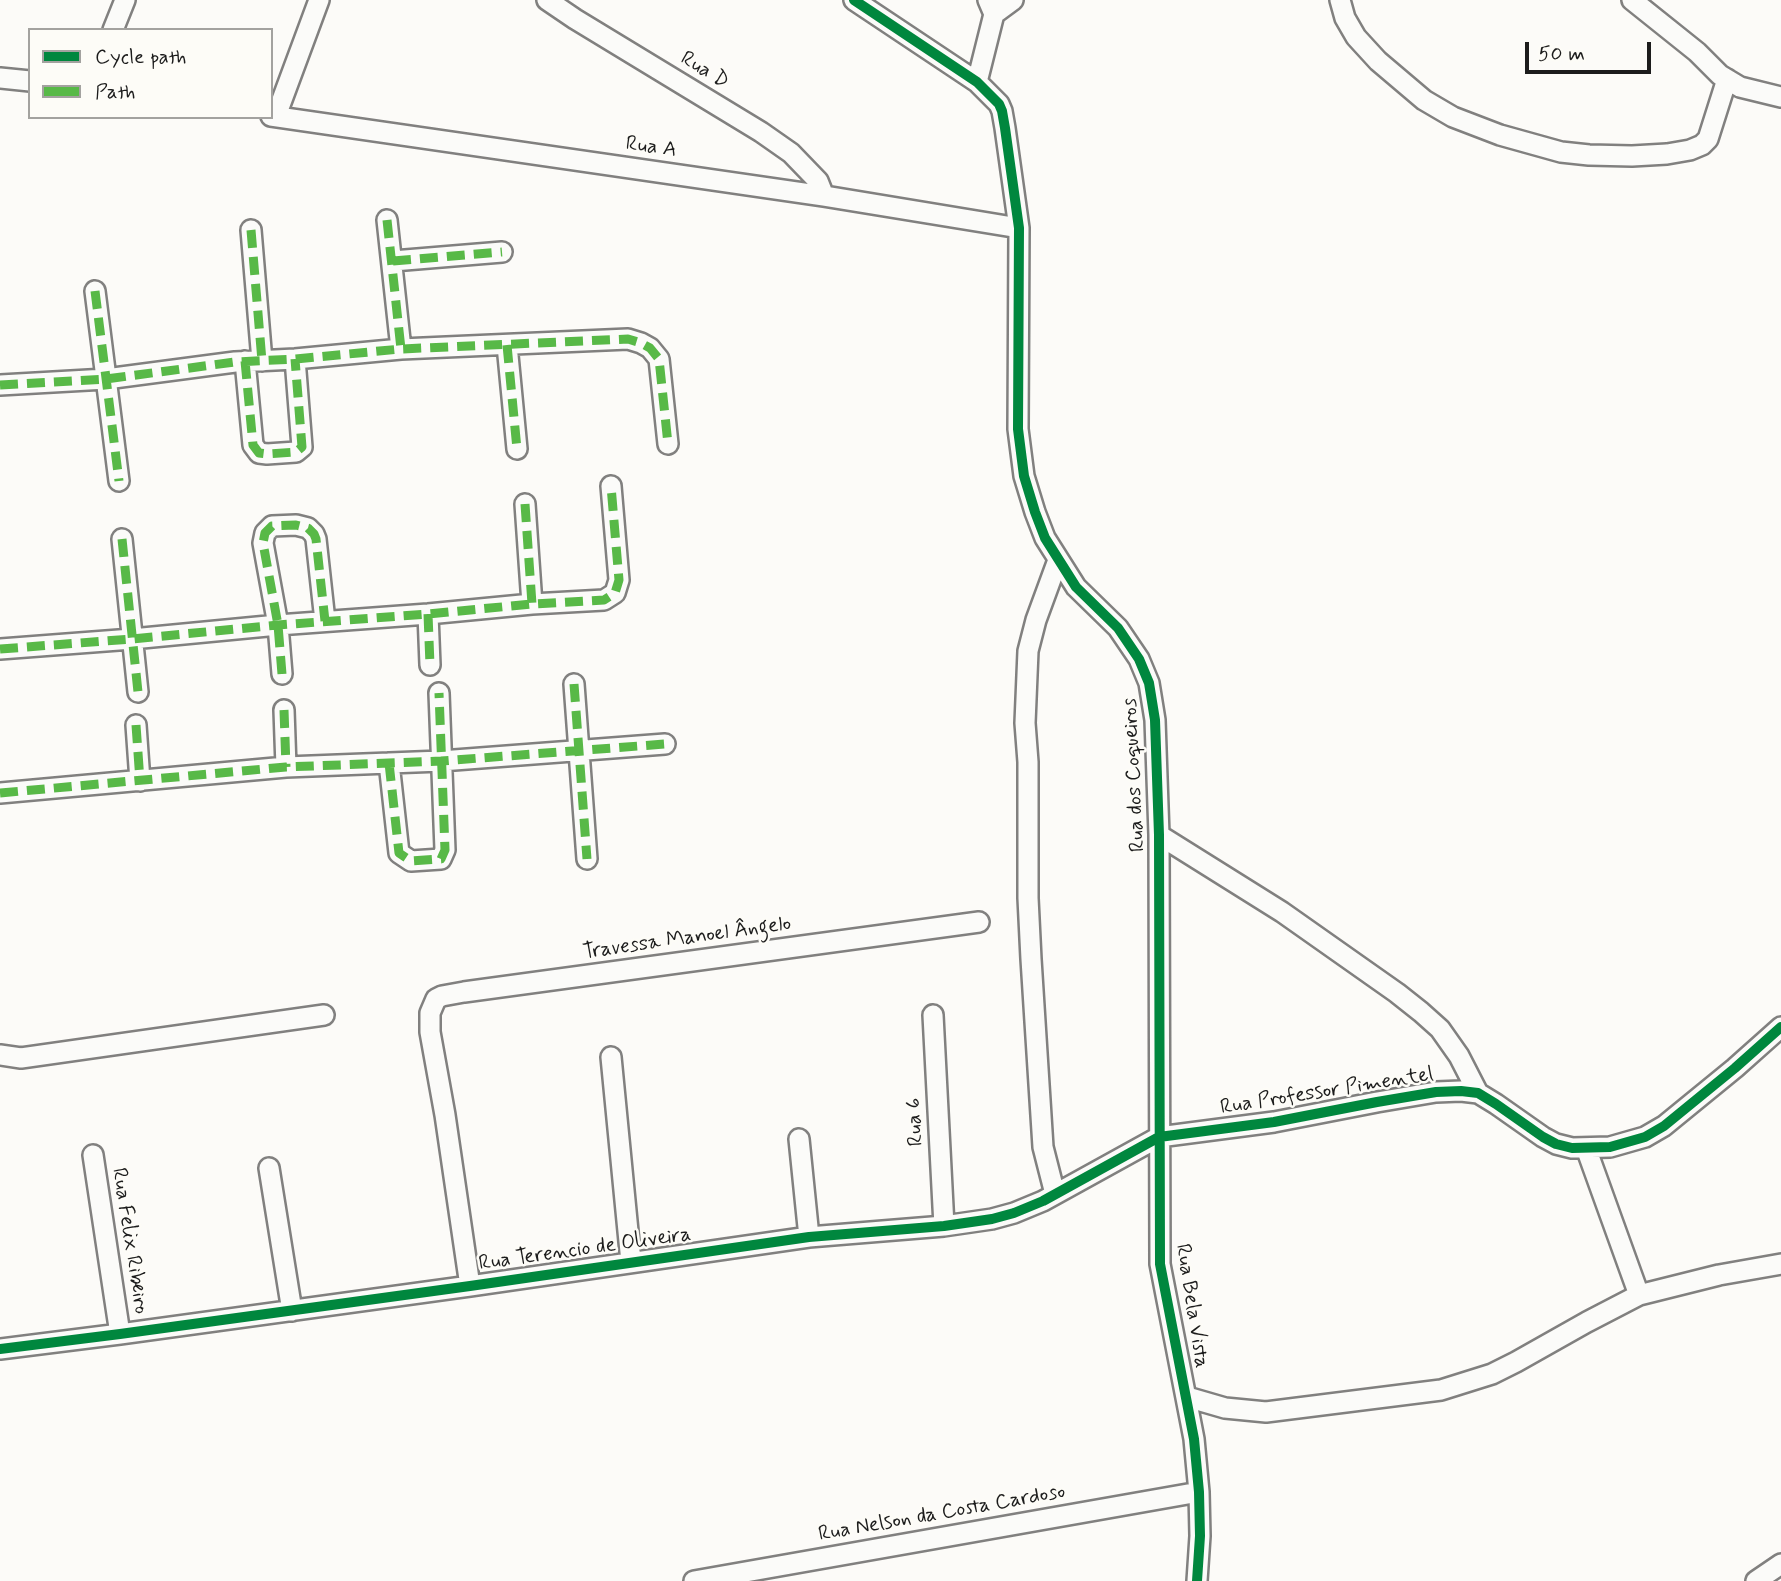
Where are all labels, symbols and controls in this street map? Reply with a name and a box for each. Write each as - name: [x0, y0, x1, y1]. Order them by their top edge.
- legend: [28, 28, 273, 119]
- scale bar: [1529, 28, 1655, 72]
- text: 50 m: [1538, 40, 1585, 68]
- text: Cycle path: [95, 43, 186, 71]
- street label: Rua D: [675, 47, 733, 95]
- text: Path: [95, 78, 135, 106]
- street label: Rua A: [624, 132, 678, 164]
- street label: Rua dos Coqueiros: [1118, 697, 1152, 853]
- street label: Travessa Manoel Ângelo: [581, 912, 793, 966]
- street label: Rua Professor Pimentel: [1219, 1063, 1435, 1121]
- street label: Rua 6: [902, 1097, 930, 1147]
- street label: Rua Felix Ribeiro: [105, 1166, 153, 1316]
- street label: Rua Terencio de Oliveira: [477, 1223, 693, 1277]
- street label: Rua Bela Vista: [1169, 1242, 1213, 1370]
- street label: Rua Nelson da Costa Cardoso: [817, 1480, 1067, 1548]

